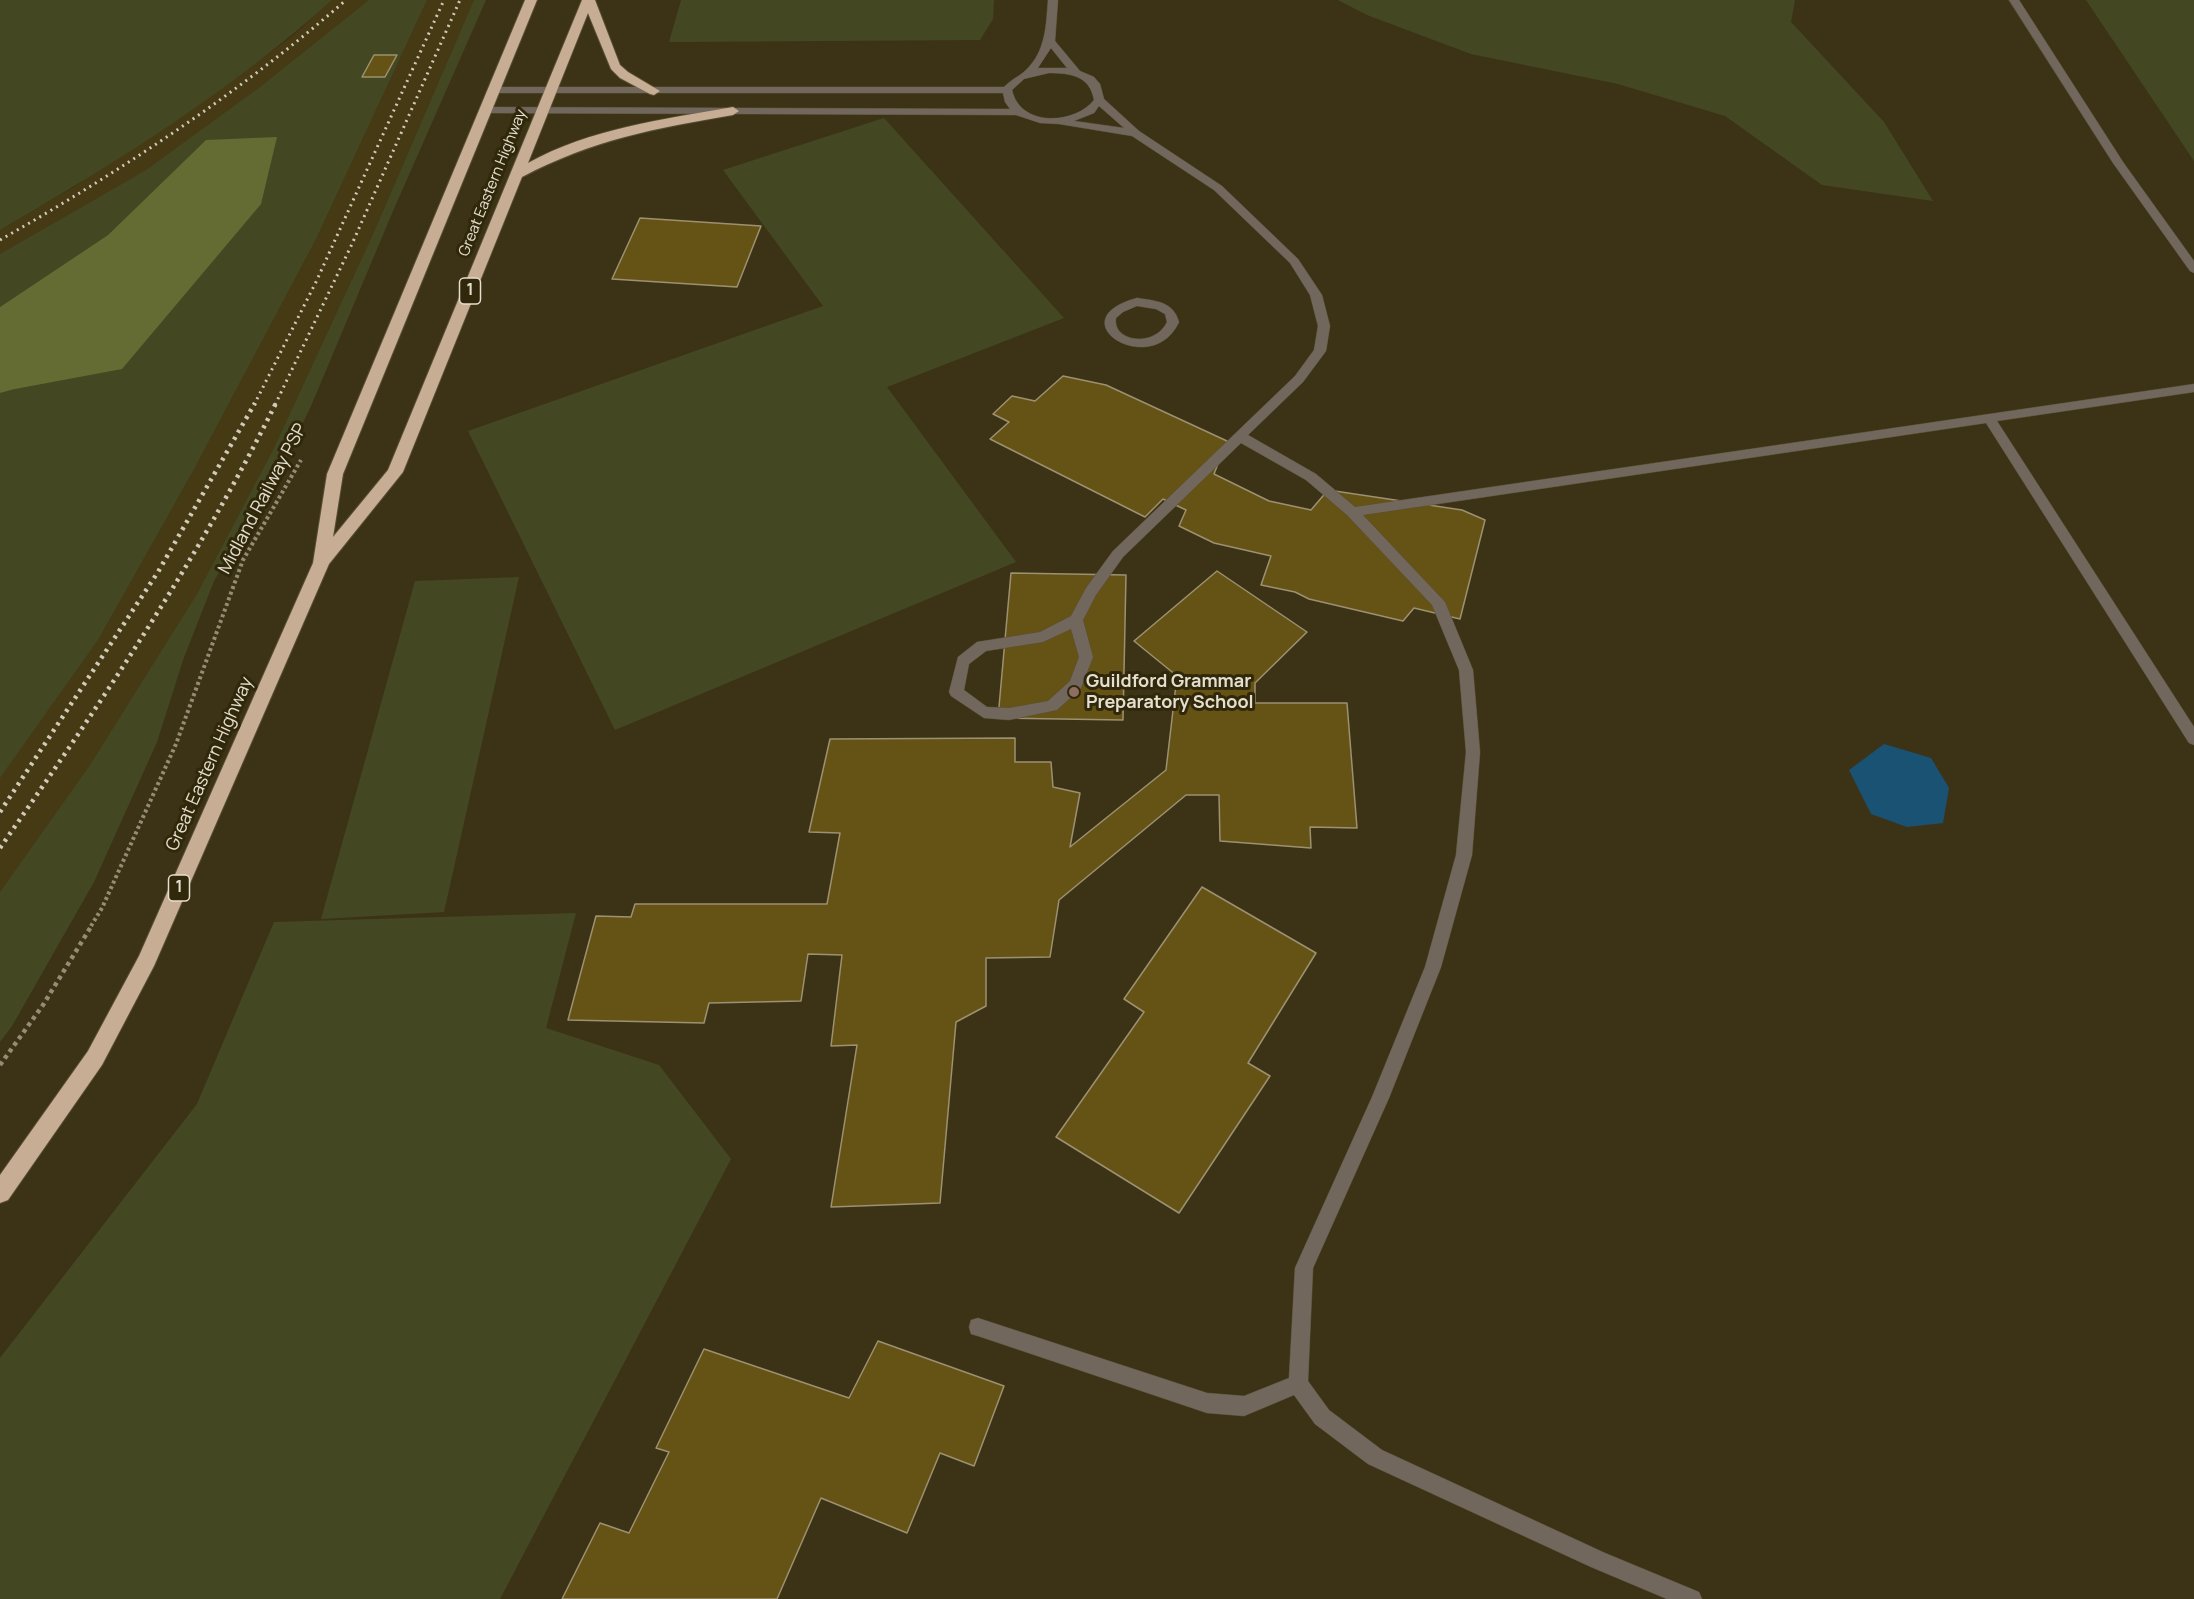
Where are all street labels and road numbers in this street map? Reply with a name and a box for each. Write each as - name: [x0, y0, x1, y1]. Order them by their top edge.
- street label: Great Eastern Highway: [455, 107, 531, 259]
- road number: 1: [460, 278, 480, 304]
- street label: Midland Railway PSP: [214, 420, 312, 578]
- street label: Great Eastern Highway: [162, 674, 258, 854]
- road number: 1: [168, 875, 190, 901]

